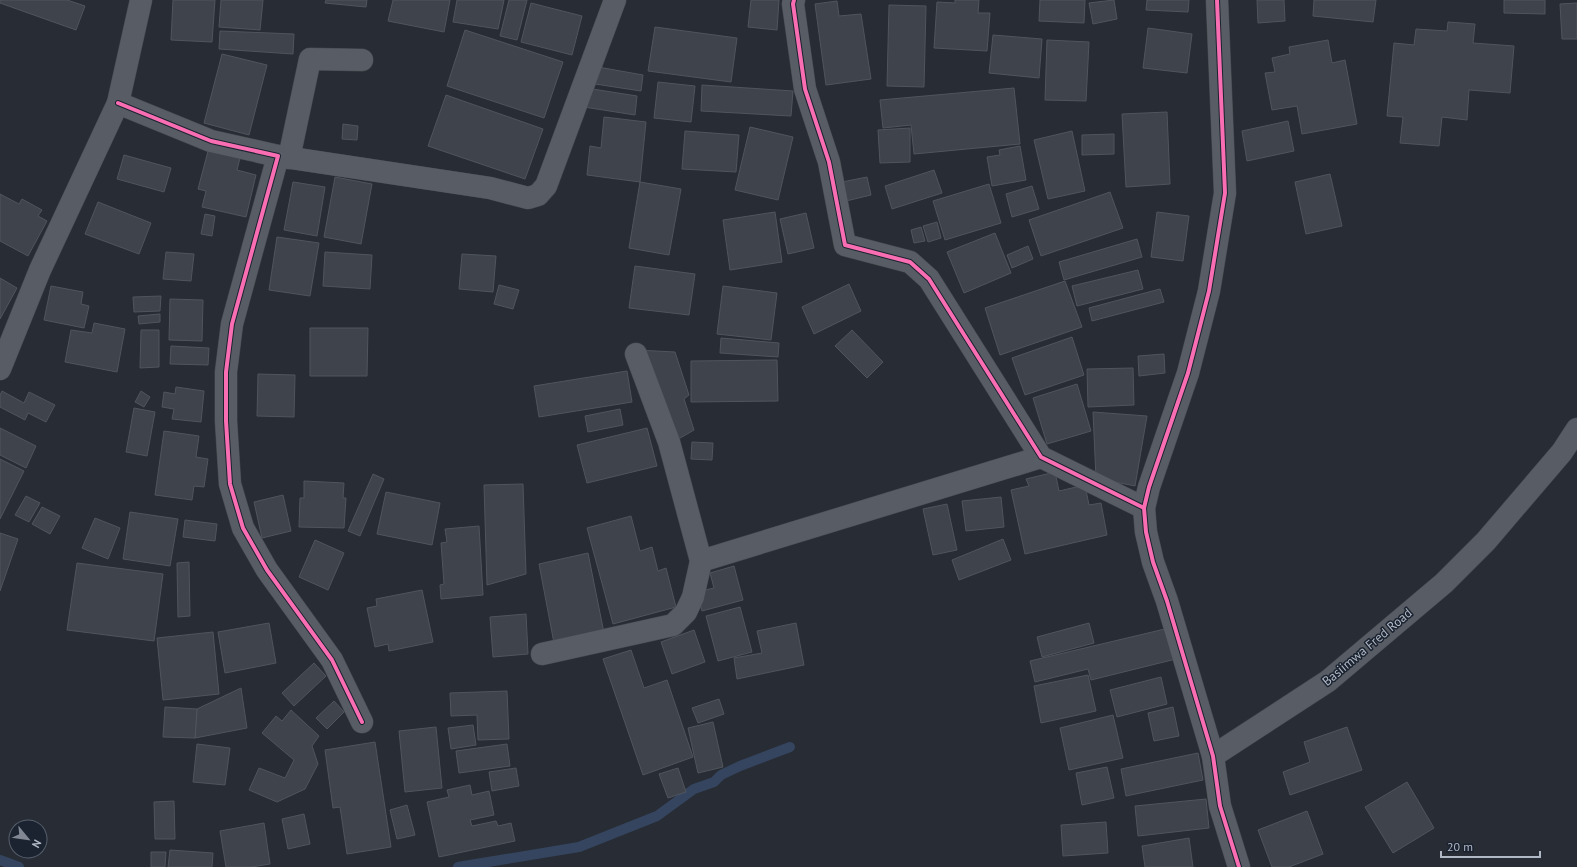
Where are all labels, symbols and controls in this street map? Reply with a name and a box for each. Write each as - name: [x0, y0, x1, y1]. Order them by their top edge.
- street label: Basiimwa Fred Road: [1319, 604, 1415, 690]
- north arrow: [8, 819, 48, 859]
- scale bar: [1441, 833, 1540, 859]
- text: N: [29, 837, 45, 850]
- text: 20 m: [1447, 839, 1473, 854]

